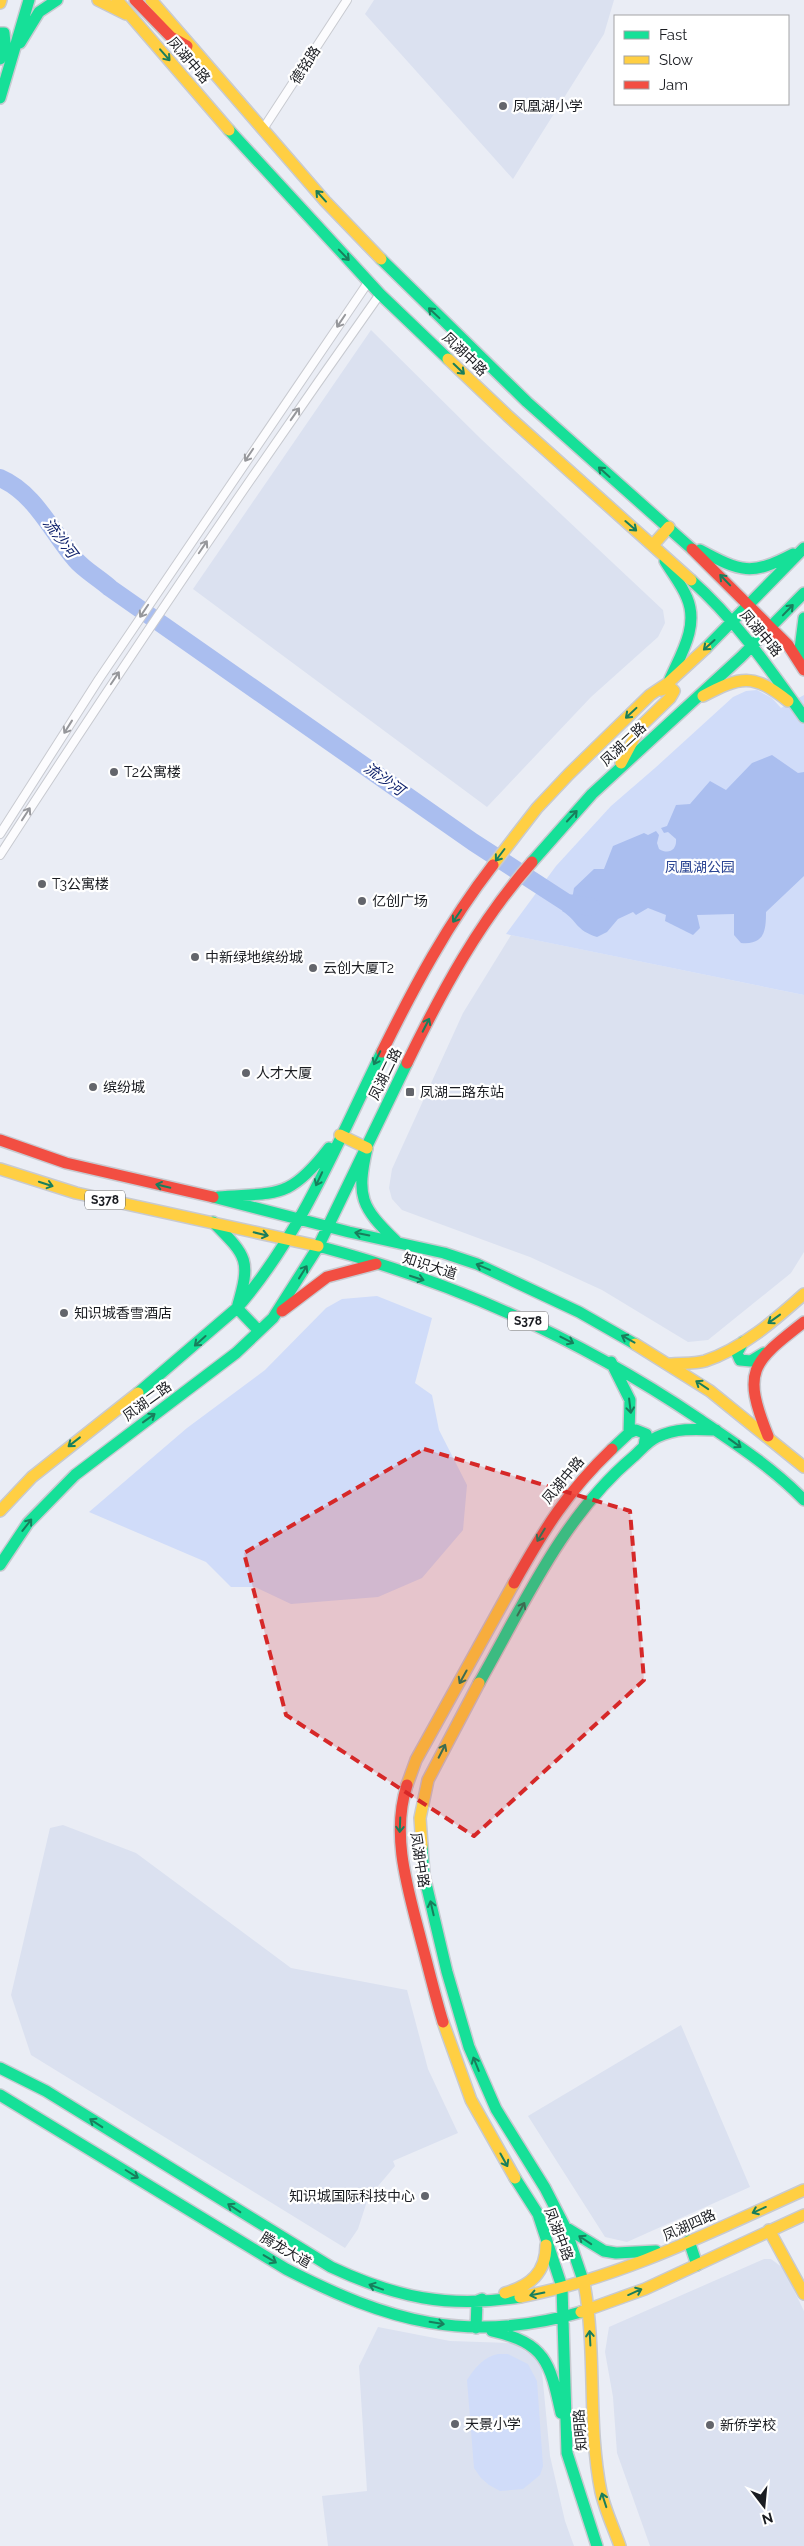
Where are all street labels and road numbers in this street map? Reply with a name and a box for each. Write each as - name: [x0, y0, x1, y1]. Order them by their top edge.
- street label: 凤湖中路: [165, 34, 213, 86]
- street label: 德铭路: [287, 43, 323, 87]
- street label: 凤湖中路: [439, 329, 491, 379]
- street label: 凤湖中路: [737, 606, 785, 660]
- street label: 凤湖二路: [597, 719, 649, 769]
- street label: 凤湖二路: [366, 1045, 404, 1103]
- road number: S378: [85, 1190, 125, 1210]
- street label: 知识大道: [401, 1250, 459, 1282]
- road number: S378: [508, 1312, 548, 1330]
- street label: 凤湖二路: [120, 1378, 174, 1424]
- street label: 凤湖中路: [539, 1453, 587, 1507]
- street label: 凤湖中路: [408, 1831, 432, 1889]
- street label: 凤湖中路: [541, 2205, 577, 2263]
- street label: 凤湖四路: [660, 2206, 718, 2244]
- street label: 腾龙大道: [258, 2229, 314, 2271]
- street label: 知明路: [571, 2408, 589, 2452]

